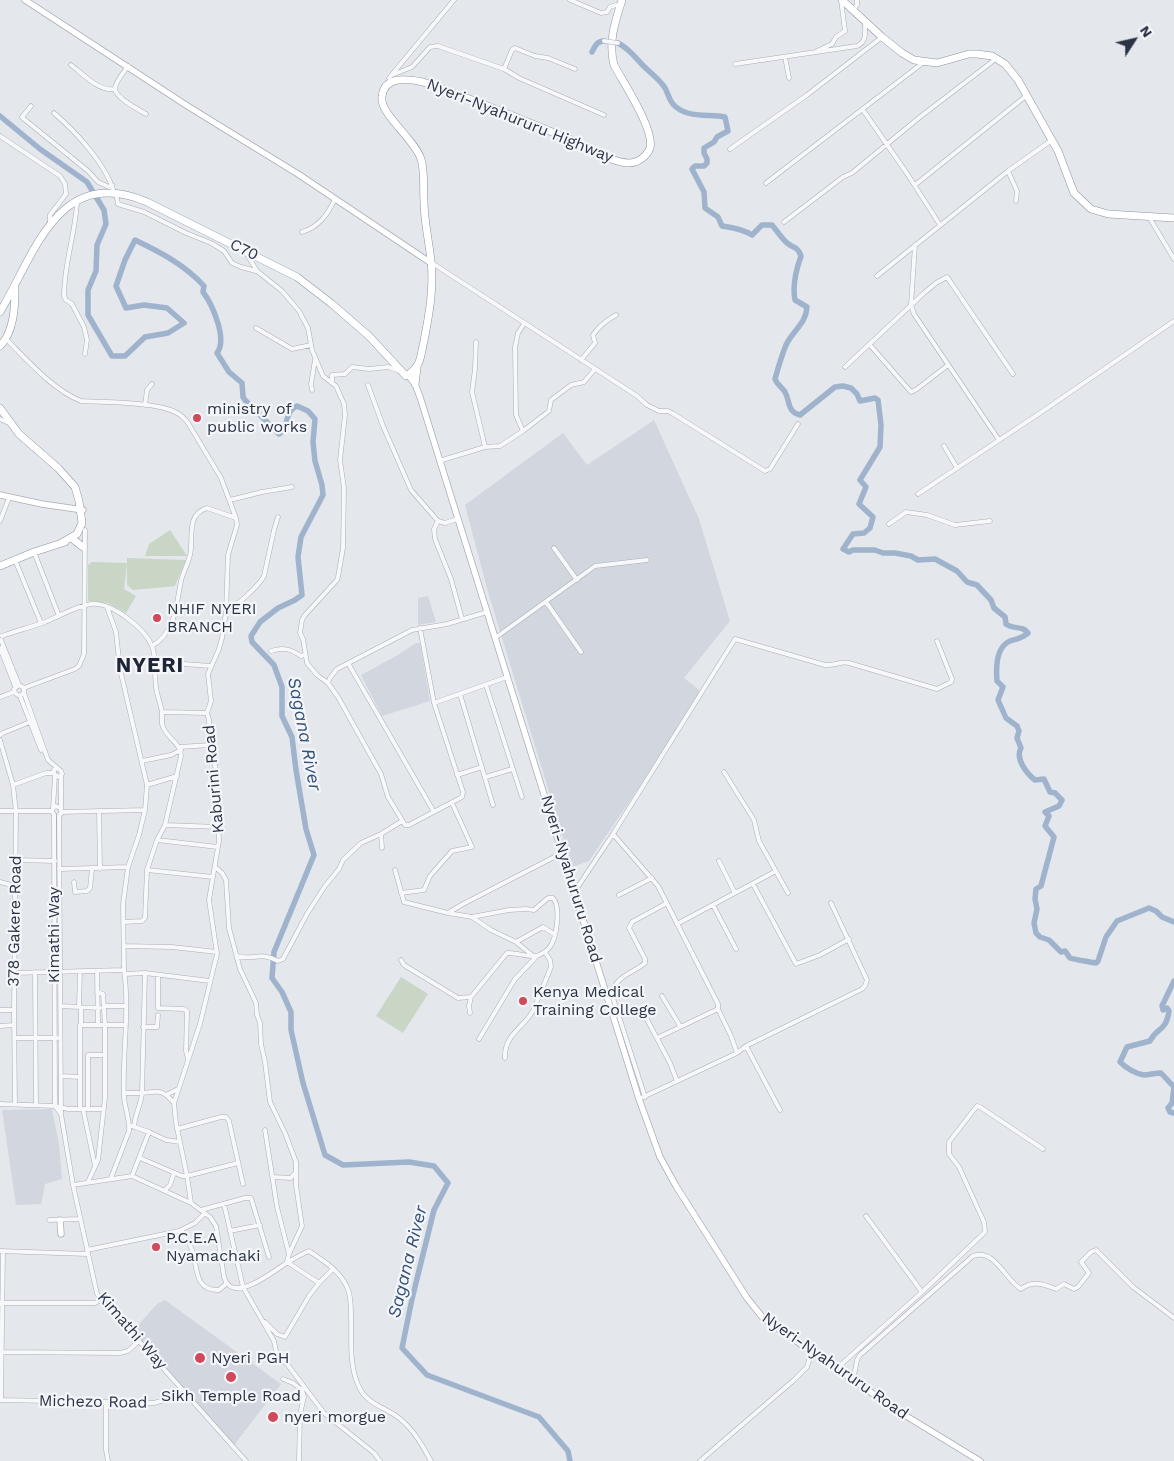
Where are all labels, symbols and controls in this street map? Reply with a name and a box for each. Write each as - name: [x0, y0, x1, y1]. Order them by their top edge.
- north arrow: [1109, 15, 1159, 65]
- text: N: [1137, 23, 1156, 40]
- street label: Nyeri-Nyahururu Highway: [424, 75, 616, 167]
- street label: C70: [226, 235, 262, 265]
- place label: ministry of public works: [207, 399, 307, 437]
- marker: ministry of public works: [191, 412, 203, 424]
- place label: NHIF NYERI BRANCH: [167, 599, 257, 637]
- marker: NHIF NYERI BRANCH: [151, 612, 163, 624]
- district label: NYERI: [115, 653, 185, 679]
- water label: Sagana River: [282, 675, 326, 793]
- street label: Kaburini Road: [200, 724, 228, 834]
- street label: Nyeri-Nyahururu Road: [536, 793, 606, 965]
- street label: 378 Gakere Road: [4, 855, 26, 987]
- street label: Kimathi Way: [44, 887, 64, 983]
- place label: Kenya Medical Training College: [533, 982, 657, 1020]
- marker: Kenya Medical Training College: [517, 995, 529, 1007]
- water label: Sagana River: [384, 1204, 432, 1320]
- place label: P.C.E.A Nyamachaki: [166, 1228, 260, 1266]
- marker: P.C.E.A Nyamachaki: [150, 1241, 162, 1253]
- street label: Kimathi Way: [93, 1288, 171, 1374]
- street label: Nyeri-Nyahururu Road: [758, 1308, 912, 1424]
- place label: Nyeri PGH: [211, 1348, 290, 1368]
- marker: Nyeri PGH: [193, 1351, 207, 1365]
- marker: Sikh Temple Road: [224, 1370, 238, 1384]
- place label: Sikh Temple Road: [161, 1386, 301, 1406]
- street label: Michezo Road: [39, 1391, 147, 1413]
- place label: nyeri morgue: [284, 1407, 386, 1427]
- marker: nyeri morgue: [266, 1410, 280, 1424]

